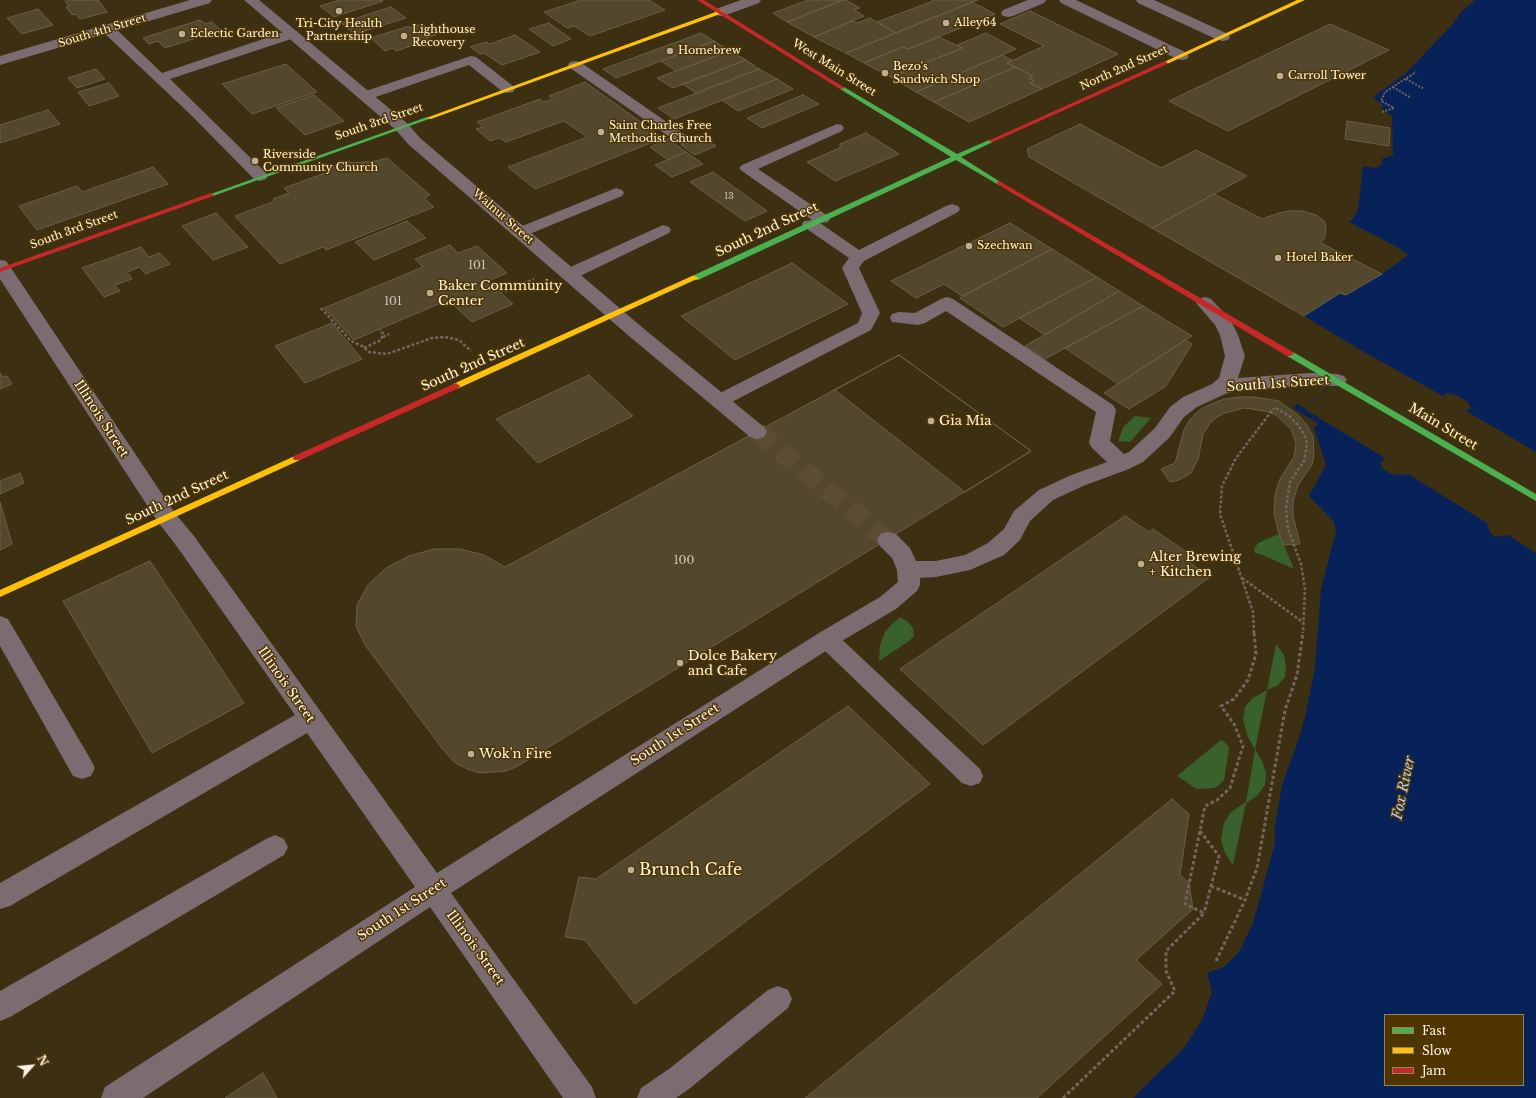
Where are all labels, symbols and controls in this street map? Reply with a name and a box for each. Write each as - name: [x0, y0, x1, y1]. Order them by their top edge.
- marker: Tri-City Health Partnership: [334, 6, 344, 16]
- street label: South 4th Street: [57, 11, 147, 51]
- place label: Alley64: [954, 16, 996, 30]
- place label: Tri-City Health Partnership: [296, 17, 382, 43]
- marker: Alley64: [941, 18, 951, 28]
- place label: Lighthouse Recovery: [412, 23, 475, 49]
- place label: Eclectic Garden: [190, 27, 279, 41]
- marker: Eclectic Garden: [177, 29, 187, 39]
- marker: Lighthouse Recovery: [399, 31, 409, 41]
- street label: West Main Street: [790, 37, 878, 99]
- street label: North 2nd Street: [1078, 43, 1170, 93]
- place label: Homebrew: [678, 44, 741, 58]
- marker: Homebrew: [665, 46, 675, 56]
- place label: Bezo's Sandwich Shop: [893, 60, 980, 86]
- marker: Bezo's Sandwich Shop: [880, 68, 890, 78]
- place label: Carroll Tower: [1288, 69, 1366, 83]
- marker: Carroll Tower: [1275, 71, 1285, 81]
- street label: South 3rd Street: [333, 101, 425, 143]
- place label: Saint Charles Free Methodist Church: [609, 119, 712, 145]
- marker: Saint Charles Free Methodist Church: [596, 127, 606, 137]
- place label: Riverside Community Church: [263, 148, 378, 174]
- marker: Riverside Community Church: [250, 156, 260, 166]
- street label: Walnut Street: [470, 187, 536, 247]
- house number: 13: [724, 191, 734, 201]
- street label: South 2nd Street: [713, 199, 821, 261]
- street label: South 3rd Street: [28, 208, 120, 252]
- place label: Szechwan: [977, 239, 1033, 253]
- marker: Szechwan: [964, 241, 974, 251]
- place label: Hotel Baker: [1286, 251, 1353, 265]
- marker: Hotel Baker: [1273, 253, 1283, 263]
- house number: 101: [468, 259, 486, 273]
- place label: Baker Community Center: [438, 278, 562, 309]
- marker: Baker Community Center: [425, 288, 435, 298]
- house number: 101: [384, 295, 402, 309]
- street label: South 2nd Street: [419, 335, 527, 395]
- street label: South 1st Street: [1226, 373, 1330, 395]
- street label: Illinois Street: [70, 377, 132, 461]
- street label: Main Street: [1406, 400, 1480, 454]
- place label: Gia Mia: [939, 413, 991, 429]
- marker: Gia Mia: [926, 416, 936, 426]
- street label: South 2nd Street: [123, 467, 231, 529]
- place label: Alter Brewing + Kitchen: [1149, 549, 1241, 580]
- house number: 100: [674, 554, 694, 568]
- marker: Alter Brewing + Kitchen: [1136, 559, 1146, 569]
- street label: Illinois Street: [254, 644, 318, 726]
- place label: Dolce Bakery and Cafe: [688, 648, 777, 679]
- marker: Dolce Bakery and Cafe: [675, 658, 685, 668]
- street label: South 1st Street: [628, 701, 722, 769]
- place label: Wok'n Fire: [479, 746, 552, 762]
- marker: Wok'n Fire: [466, 749, 476, 759]
- water label: Fox River: [1389, 755, 1419, 821]
- place label: Brunch Cafe: [639, 860, 742, 880]
- marker: Brunch Cafe: [626, 865, 636, 875]
- street label: South 1st Street: [355, 876, 449, 944]
- street label: Illinois Street: [443, 907, 507, 989]
- legend: [1384, 1014, 1524, 1086]
- text: Fast: [1422, 1023, 1446, 1038]
- text: Slow: [1422, 1043, 1451, 1058]
- north arrow: [12, 1046, 52, 1086]
- text: N: [34, 1053, 51, 1068]
- text: Jam: [1422, 1063, 1446, 1078]

